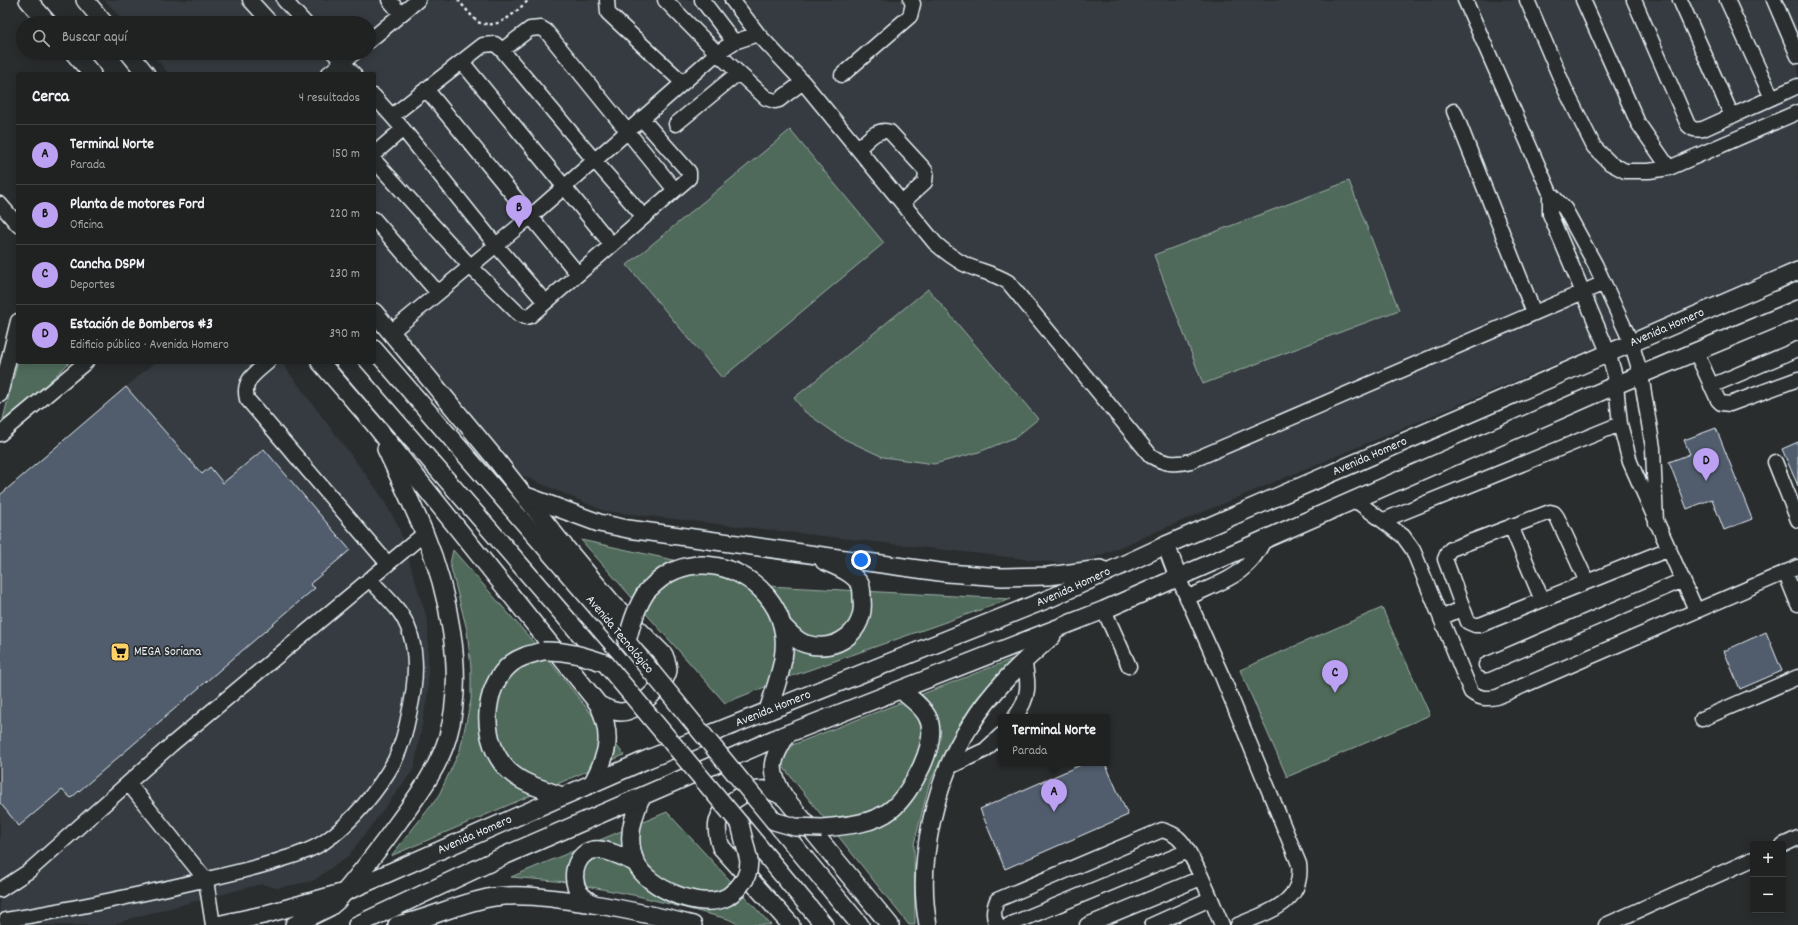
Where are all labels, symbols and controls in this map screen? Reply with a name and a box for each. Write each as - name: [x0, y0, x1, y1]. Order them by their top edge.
- search box: [16, 16, 376, 60]
- icon: search: [30, 27, 52, 49]
- text: Buscar aquí: [62, 27, 127, 49]
- text: Cerca: [32, 86, 69, 110]
- text: 4 resultados: [299, 89, 360, 108]
- text: Terminal Norte: [70, 134, 154, 156]
- text: A: [41, 145, 49, 164]
- text: 150 m: [332, 145, 360, 164]
- text: Parada: [70, 156, 105, 175]
- text: Planta de motores Ford: [70, 194, 205, 216]
- pin: B: [506, 195, 532, 228]
- text: B: [42, 205, 48, 224]
- text: 220 m: [330, 205, 360, 224]
- text: Oficina: [70, 216, 103, 235]
- text: Cancha DSPM: [70, 254, 145, 276]
- text: C: [42, 265, 48, 284]
- text: 230 m: [330, 265, 360, 284]
- text: Deportes: [70, 276, 115, 295]
- street label: Avenida Homero: [1627, 303, 1708, 352]
- text: Estación de Bomberos #3: [70, 314, 213, 336]
- text: D: [42, 325, 48, 344]
- text: 390 m: [329, 325, 360, 344]
- text: Edificio público · Avenida Homero: [70, 336, 229, 355]
- street label: Avenida Homero: [1330, 432, 1410, 481]
- pin: D: [1693, 448, 1719, 481]
- your location: [851, 550, 871, 570]
- street label: Avenida Homero: [1034, 562, 1114, 612]
- street label: Avenida Tecnológico: [580, 591, 658, 679]
- supermarket icon: MEGA Soriana: [109, 641, 131, 663]
- place label: MEGA Soriana: [134, 643, 202, 662]
- pin: C: [1322, 660, 1348, 693]
- street label: Avenida Homero: [733, 685, 814, 733]
- popup: [998, 714, 1110, 766]
- text: Terminal Norte: [1012, 720, 1096, 742]
- text: Parada: [1012, 742, 1047, 761]
- pin: A: [1041, 779, 1067, 812]
- street label: Avenida Homero: [435, 810, 515, 860]
- map controls: [1750, 841, 1786, 913]
- button: +: [1750, 841, 1786, 877]
- button: −: [1750, 877, 1786, 913]

